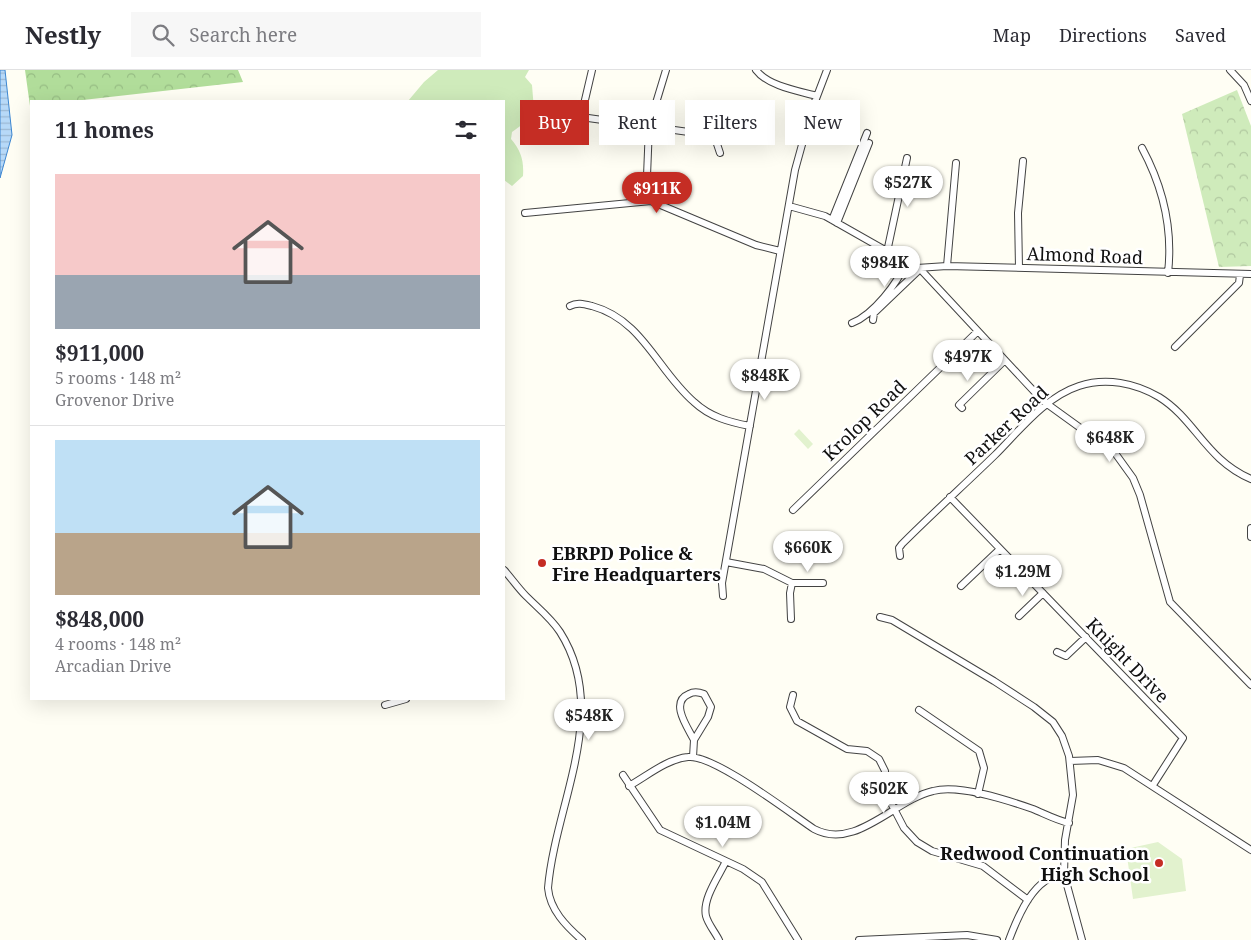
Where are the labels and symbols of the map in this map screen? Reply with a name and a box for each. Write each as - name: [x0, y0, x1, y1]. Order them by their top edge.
- pin: $527K: [873, 166, 943, 208]
- pin: $911K: [622, 172, 692, 214]
- street label: Almond Road: [1026, 241, 1144, 269]
- pin: $984K: [850, 246, 920, 288]
- pin: $497K: [933, 340, 1003, 382]
- pin: $848K: [730, 358, 800, 401]
- street label: Krolop Road: [817, 374, 911, 466]
- street label: Parker Road: [959, 380, 1053, 470]
- pin: $648K: [1075, 420, 1145, 463]
- pin: $660K: [773, 530, 843, 573]
- place label: EBRPD Police & Fire Headquarters: [552, 541, 721, 586]
- pin: $1.29M: [982, 554, 1064, 597]
- marker: EBRPD Police & Fire Headquarters: [536, 557, 548, 569]
- street label: Knight Drive: [1081, 612, 1175, 708]
- pin: $548K: [554, 698, 624, 741]
- pin: $502K: [849, 772, 919, 814]
- pin: $1.04M: [682, 806, 764, 848]
- place label: Redwood Continuation High School: [940, 841, 1150, 886]
- marker: Redwood Continuation High School: [1153, 857, 1165, 869]

